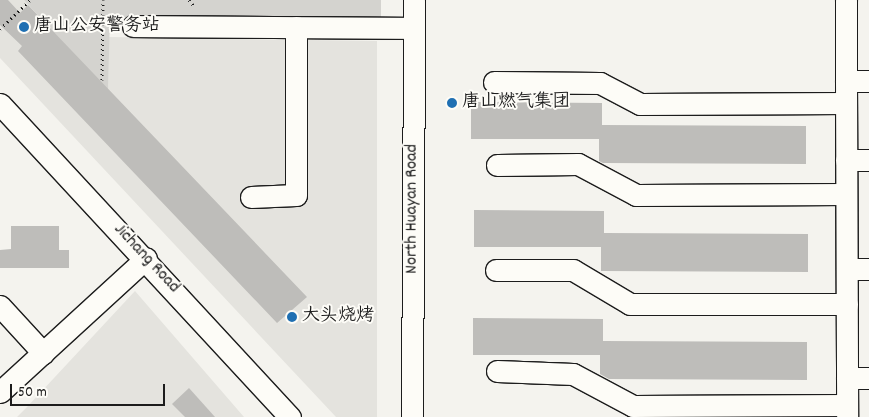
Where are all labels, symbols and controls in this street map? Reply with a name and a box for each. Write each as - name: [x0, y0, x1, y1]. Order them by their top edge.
- place label: 唐山公安警务站: [34, 16, 160, 38]
- marker: 唐山公安警务站: [18, 21, 30, 33]
- place label: 唐山燃气集团: [462, 92, 570, 114]
- marker: 唐山燃气集团: [446, 97, 458, 109]
- street label: North Huayan Road: [402, 144, 424, 274]
- street label: Jichang Road: [108, 220, 184, 298]
- place label: 大头烧烤: [302, 306, 374, 328]
- marker: 大头烧烤: [286, 311, 298, 323]
- scale bar: [12, 374, 168, 406]
- text: 50 m: [18, 382, 47, 404]

